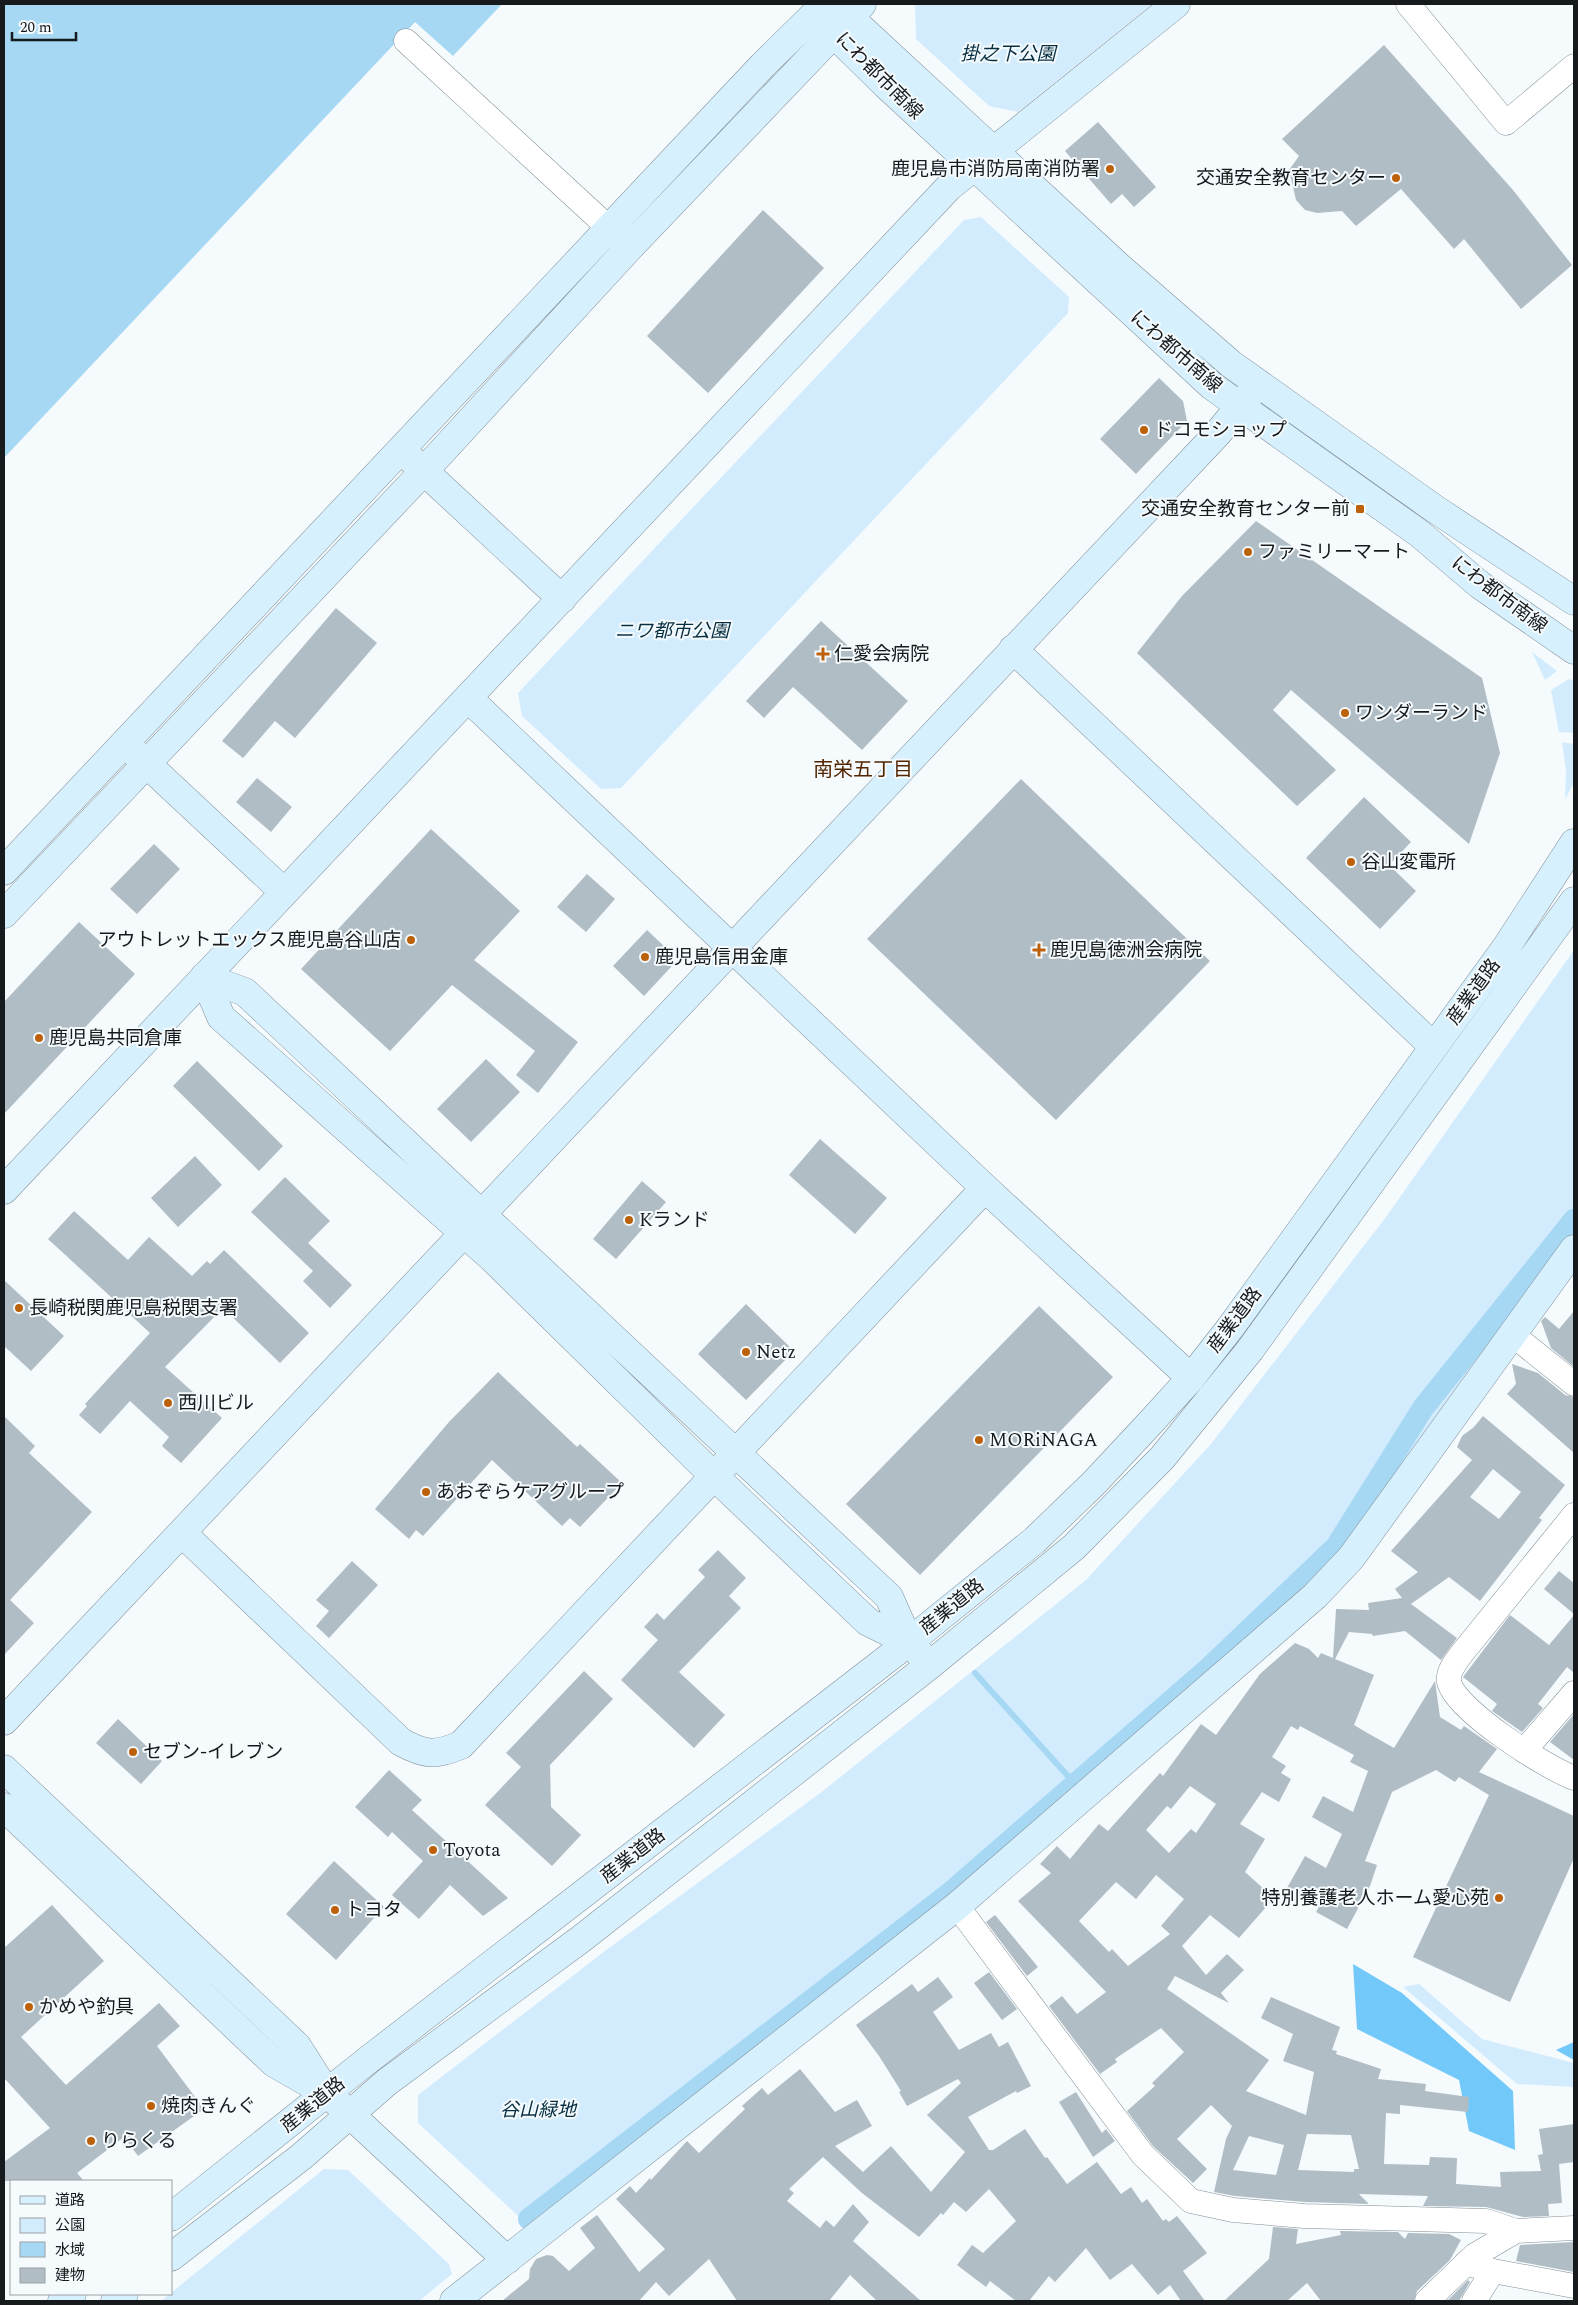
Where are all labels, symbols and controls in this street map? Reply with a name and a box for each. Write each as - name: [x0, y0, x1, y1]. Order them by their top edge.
- scale bar: [12, 10, 76, 42]
- text: 20 m: [20, 16, 52, 39]
- street label: にわ都市南線: [828, 25, 930, 127]
- park label: 掛之下公園: [960, 40, 1058, 69]
- place label: 鹿児島市消防局南消防署: [891, 155, 1100, 184]
- marker: 鹿児島市消防局南消防署: [1104, 163, 1116, 175]
- place label: 交通安全教育センター: [1196, 164, 1386, 193]
- marker: 交通安全教育センター: [1390, 172, 1402, 184]
- street label: にわ都市南線: [1123, 304, 1229, 400]
- place label: ドコモショップ: [1154, 416, 1287, 445]
- marker: ドコモショップ: [1138, 424, 1150, 436]
- place label: 交通安全教育センター前: [1141, 495, 1350, 524]
- marker: 交通安全教育センター前: [1354, 503, 1366, 515]
- place label: ファミリーマート: [1258, 538, 1410, 567]
- marker: ファミリーマート: [1242, 546, 1254, 558]
- street label: にわ都市南線: [1445, 549, 1553, 641]
- park label: ニワ都市公園: [615, 617, 732, 646]
- place label: 仁愛会病院: [834, 640, 929, 669]
- marker: 仁愛会病院: [816, 647, 830, 661]
- place label: ワンダーランド: [1355, 699, 1488, 728]
- marker: ワンダーランド: [1339, 707, 1351, 719]
- district label: 南栄五丁目: [813, 755, 913, 785]
- place label: 谷山変電所: [1361, 848, 1456, 877]
- marker: 谷山変電所: [1345, 856, 1357, 868]
- place label: アウトレットエックス鹿児島谷山店: [98, 926, 401, 955]
- marker: アウトレットエックス鹿児島谷山店: [405, 934, 417, 946]
- place label: 鹿児島徳洲会病院: [1050, 936, 1202, 965]
- place label: 鹿児島信用金庫: [655, 943, 788, 972]
- marker: 鹿児島徳洲会病院: [1032, 943, 1046, 957]
- marker: 鹿児島信用金庫: [639, 951, 651, 963]
- street label: 産業道路: [1440, 953, 1508, 1031]
- place label: 鹿児島共同倉庫: [49, 1024, 182, 1053]
- marker: 鹿児島共同倉庫: [33, 1032, 45, 1044]
- place label: Kランド: [639, 1206, 710, 1235]
- marker: Kランド: [623, 1214, 635, 1226]
- street label: 産業道路: [1201, 1281, 1269, 1359]
- place label: 長崎税関鹿児島税関支署: [29, 1294, 238, 1323]
- marker: 長崎税関鹿児島税関支署: [13, 1302, 25, 1314]
- place label: Netz: [756, 1338, 796, 1367]
- marker: Netz: [740, 1346, 752, 1358]
- place label: 西川ビル: [178, 1389, 254, 1418]
- marker: 西川ビル: [162, 1397, 174, 1409]
- place label: MORiNAGA: [989, 1426, 1098, 1455]
- marker: MORiNAGA: [973, 1434, 985, 1446]
- place label: あおぞらケアグループ: [436, 1478, 624, 1507]
- marker: あおぞらケアグループ: [420, 1486, 432, 1498]
- street label: 産業道路: [913, 1572, 991, 1642]
- place label: セブン-イレブン: [143, 1738, 283, 1767]
- marker: セブン-イレブン: [127, 1746, 139, 1758]
- street label: 産業道路: [594, 1821, 672, 1891]
- place label: Toyota: [443, 1836, 501, 1865]
- marker: Toyota: [427, 1844, 439, 1856]
- place label: 特別養護老人ホーム愛心苑: [1262, 1884, 1489, 1913]
- marker: 特別養護老人ホーム愛心苑: [1493, 1892, 1505, 1904]
- place label: トヨタ: [345, 1896, 402, 1925]
- marker: トヨタ: [329, 1904, 341, 1916]
- place label: かめや釣具: [39, 1993, 134, 2022]
- marker: かめや釣具: [23, 2001, 35, 2013]
- street label: 産業道路: [274, 2070, 352, 2140]
- place label: 焼肉きんぐ: [161, 2092, 256, 2121]
- park label: 谷山緑地: [500, 2096, 578, 2125]
- marker: 焼肉きんぐ: [145, 2100, 157, 2112]
- place label: りらくる: [101, 2127, 177, 2156]
- marker: りらくる: [85, 2135, 97, 2147]
- legend: [10, 2180, 172, 2295]
- text: 道路: [55, 2189, 85, 2212]
- text: 公園: [55, 2214, 85, 2237]
- text: 水域: [55, 2239, 85, 2262]
- text: 建物: [55, 2264, 85, 2287]

